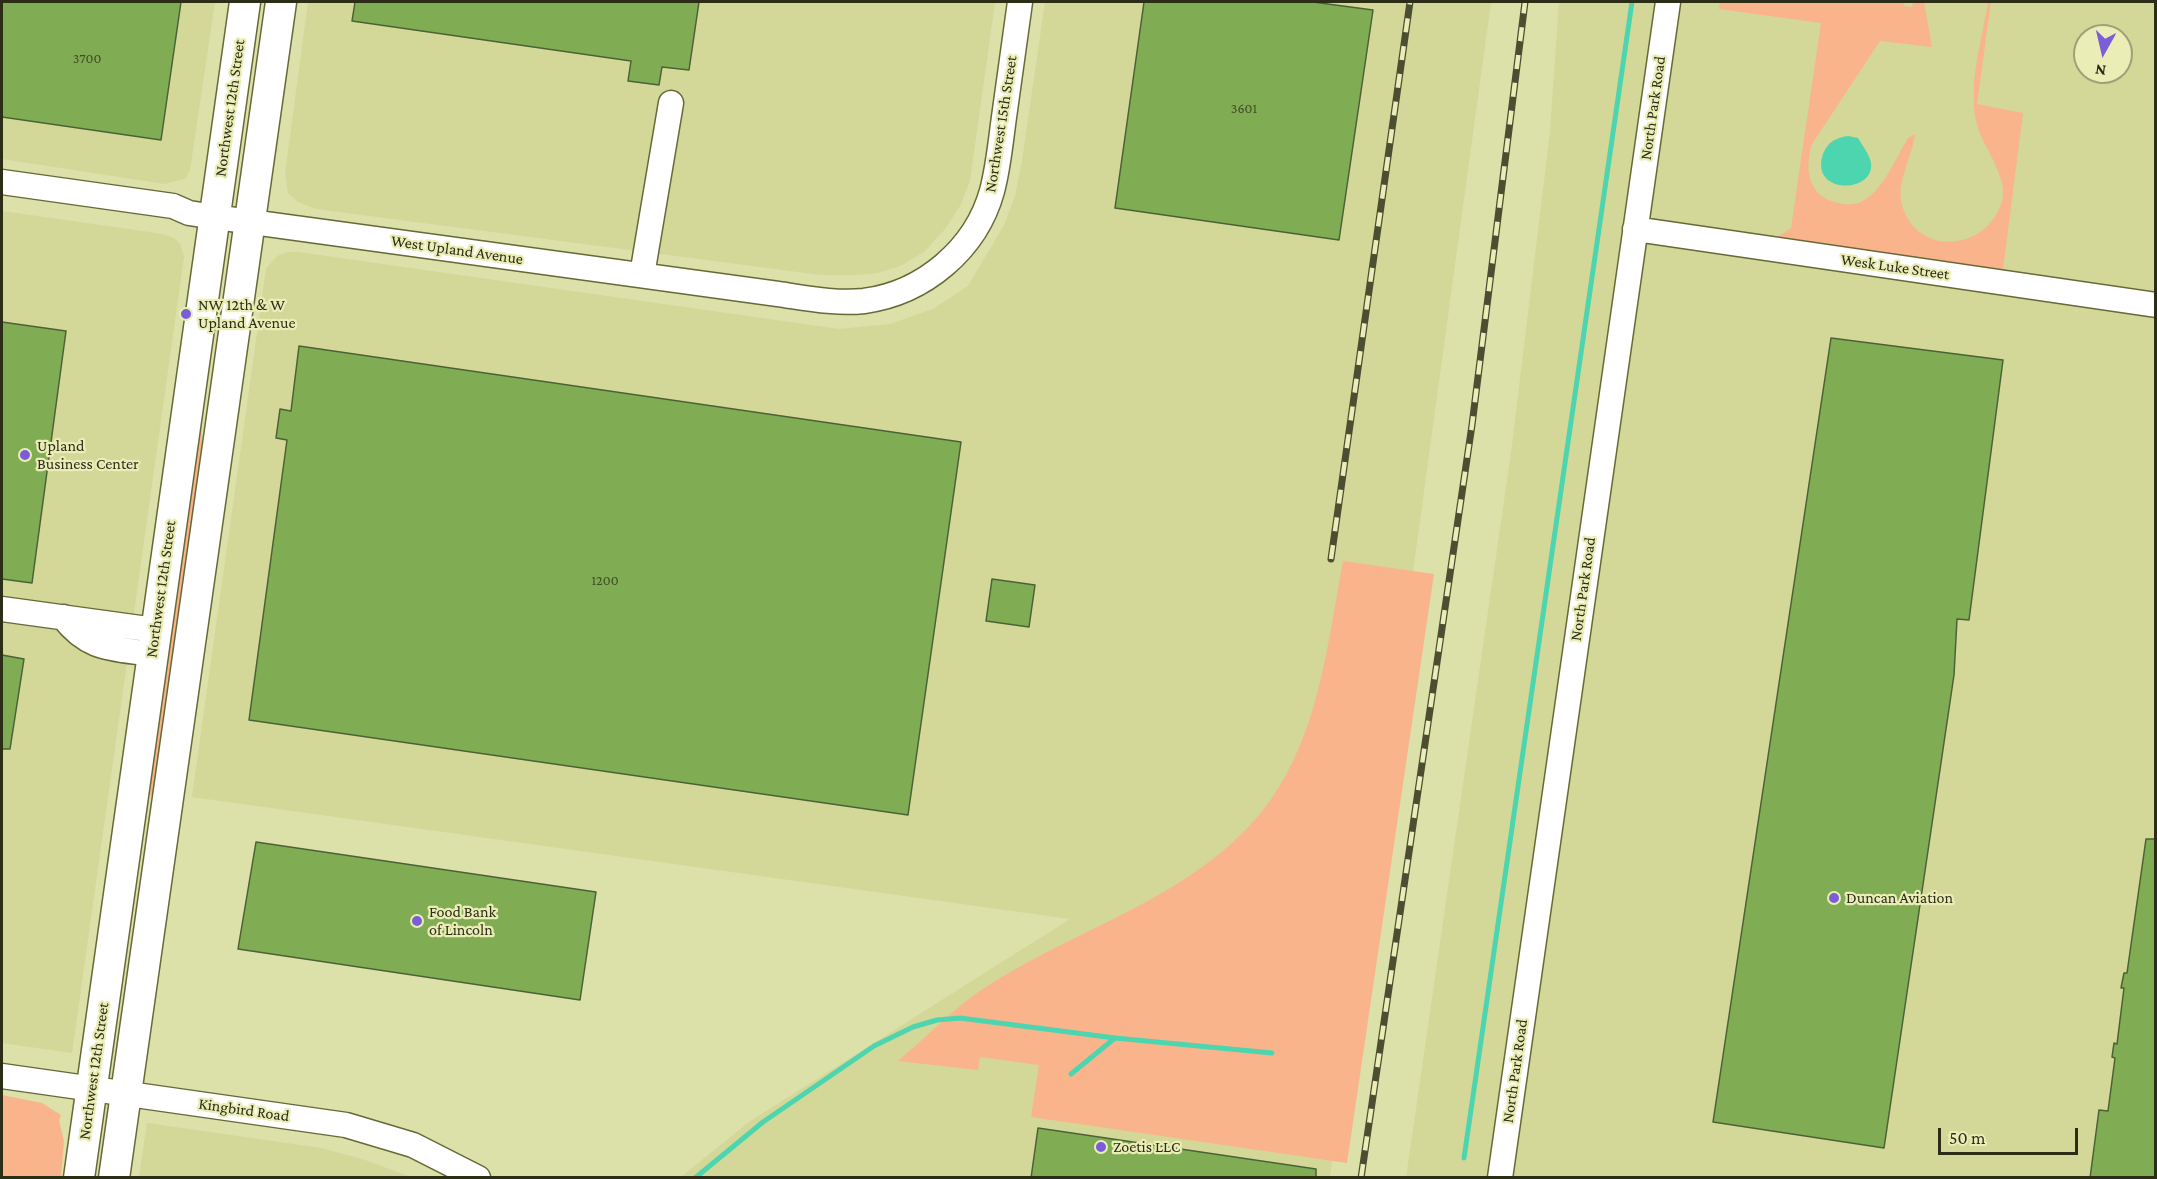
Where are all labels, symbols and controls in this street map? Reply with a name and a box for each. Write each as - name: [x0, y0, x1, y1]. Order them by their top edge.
- north arrow: [2073, 24, 2133, 84]
- street label: Northwest 12th Street: [211, 38, 249, 178]
- house number: 3700: [73, 51, 101, 67]
- street label: Northwest 15th Street: [981, 54, 1021, 194]
- street label: North Park Road: [1636, 55, 1670, 161]
- text: N: [2094, 61, 2107, 80]
- house number: 3601: [1231, 101, 1257, 117]
- street label: West Upland Avenue: [390, 231, 524, 269]
- street label: Wesk Luke Street: [1840, 250, 1950, 284]
- place label: NW 12th & W Upland Avenue: [198, 295, 296, 333]
- marker: NW 12th & W Upland Avenue: [179, 307, 193, 321]
- place label: Upland Business Center: [37, 436, 139, 474]
- marker: Upland Business Center: [18, 448, 32, 462]
- street label: Northwest 12th Street: [142, 519, 180, 659]
- street label: North Park Road: [1566, 536, 1600, 642]
- house number: 1200: [591, 573, 619, 589]
- place label: Duncan Aviation: [1846, 888, 1953, 908]
- marker: Duncan Aviation: [1827, 891, 1841, 905]
- place label: Food Bank of Lincoln: [429, 902, 496, 940]
- marker: Food Bank of Lincoln: [410, 914, 424, 928]
- street label: Northwest 12th Street: [75, 1001, 113, 1141]
- street label: North Park Road: [1498, 1018, 1532, 1124]
- street label: Kingbird Road: [197, 1094, 291, 1126]
- scale bar: [1941, 1116, 2080, 1154]
- text: 50 m: [1949, 1128, 1986, 1148]
- place label: Zoetis LLC: [1113, 1137, 1180, 1157]
- marker: Zoetis LLC: [1094, 1140, 1108, 1154]

